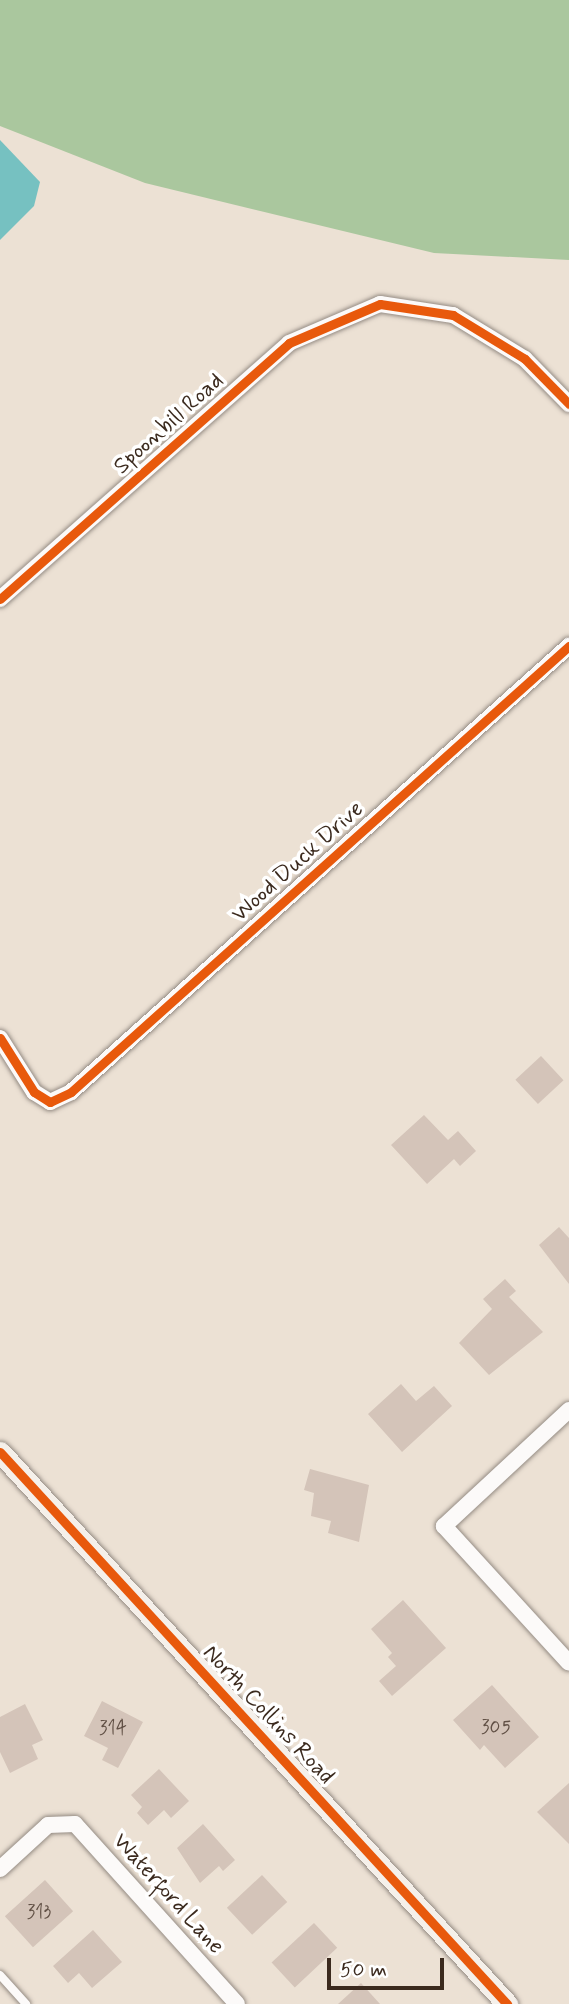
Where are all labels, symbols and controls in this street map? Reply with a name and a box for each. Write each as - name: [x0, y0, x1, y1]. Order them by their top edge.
- street label: Spoonbill Road: [108, 367, 230, 481]
- street label: Wood Duck Drive: [228, 797, 368, 927]
- street label: North Collins Road: [197, 1640, 339, 1790]
- house number: 305: [481, 1717, 511, 1739]
- house number: 314: [99, 1718, 127, 1740]
- street label: Waterford Lane: [106, 1827, 230, 1961]
- house number: 313: [27, 1902, 51, 1924]
- scale bar: [331, 1944, 448, 1988]
- text: 50 m: [340, 1956, 387, 1984]

